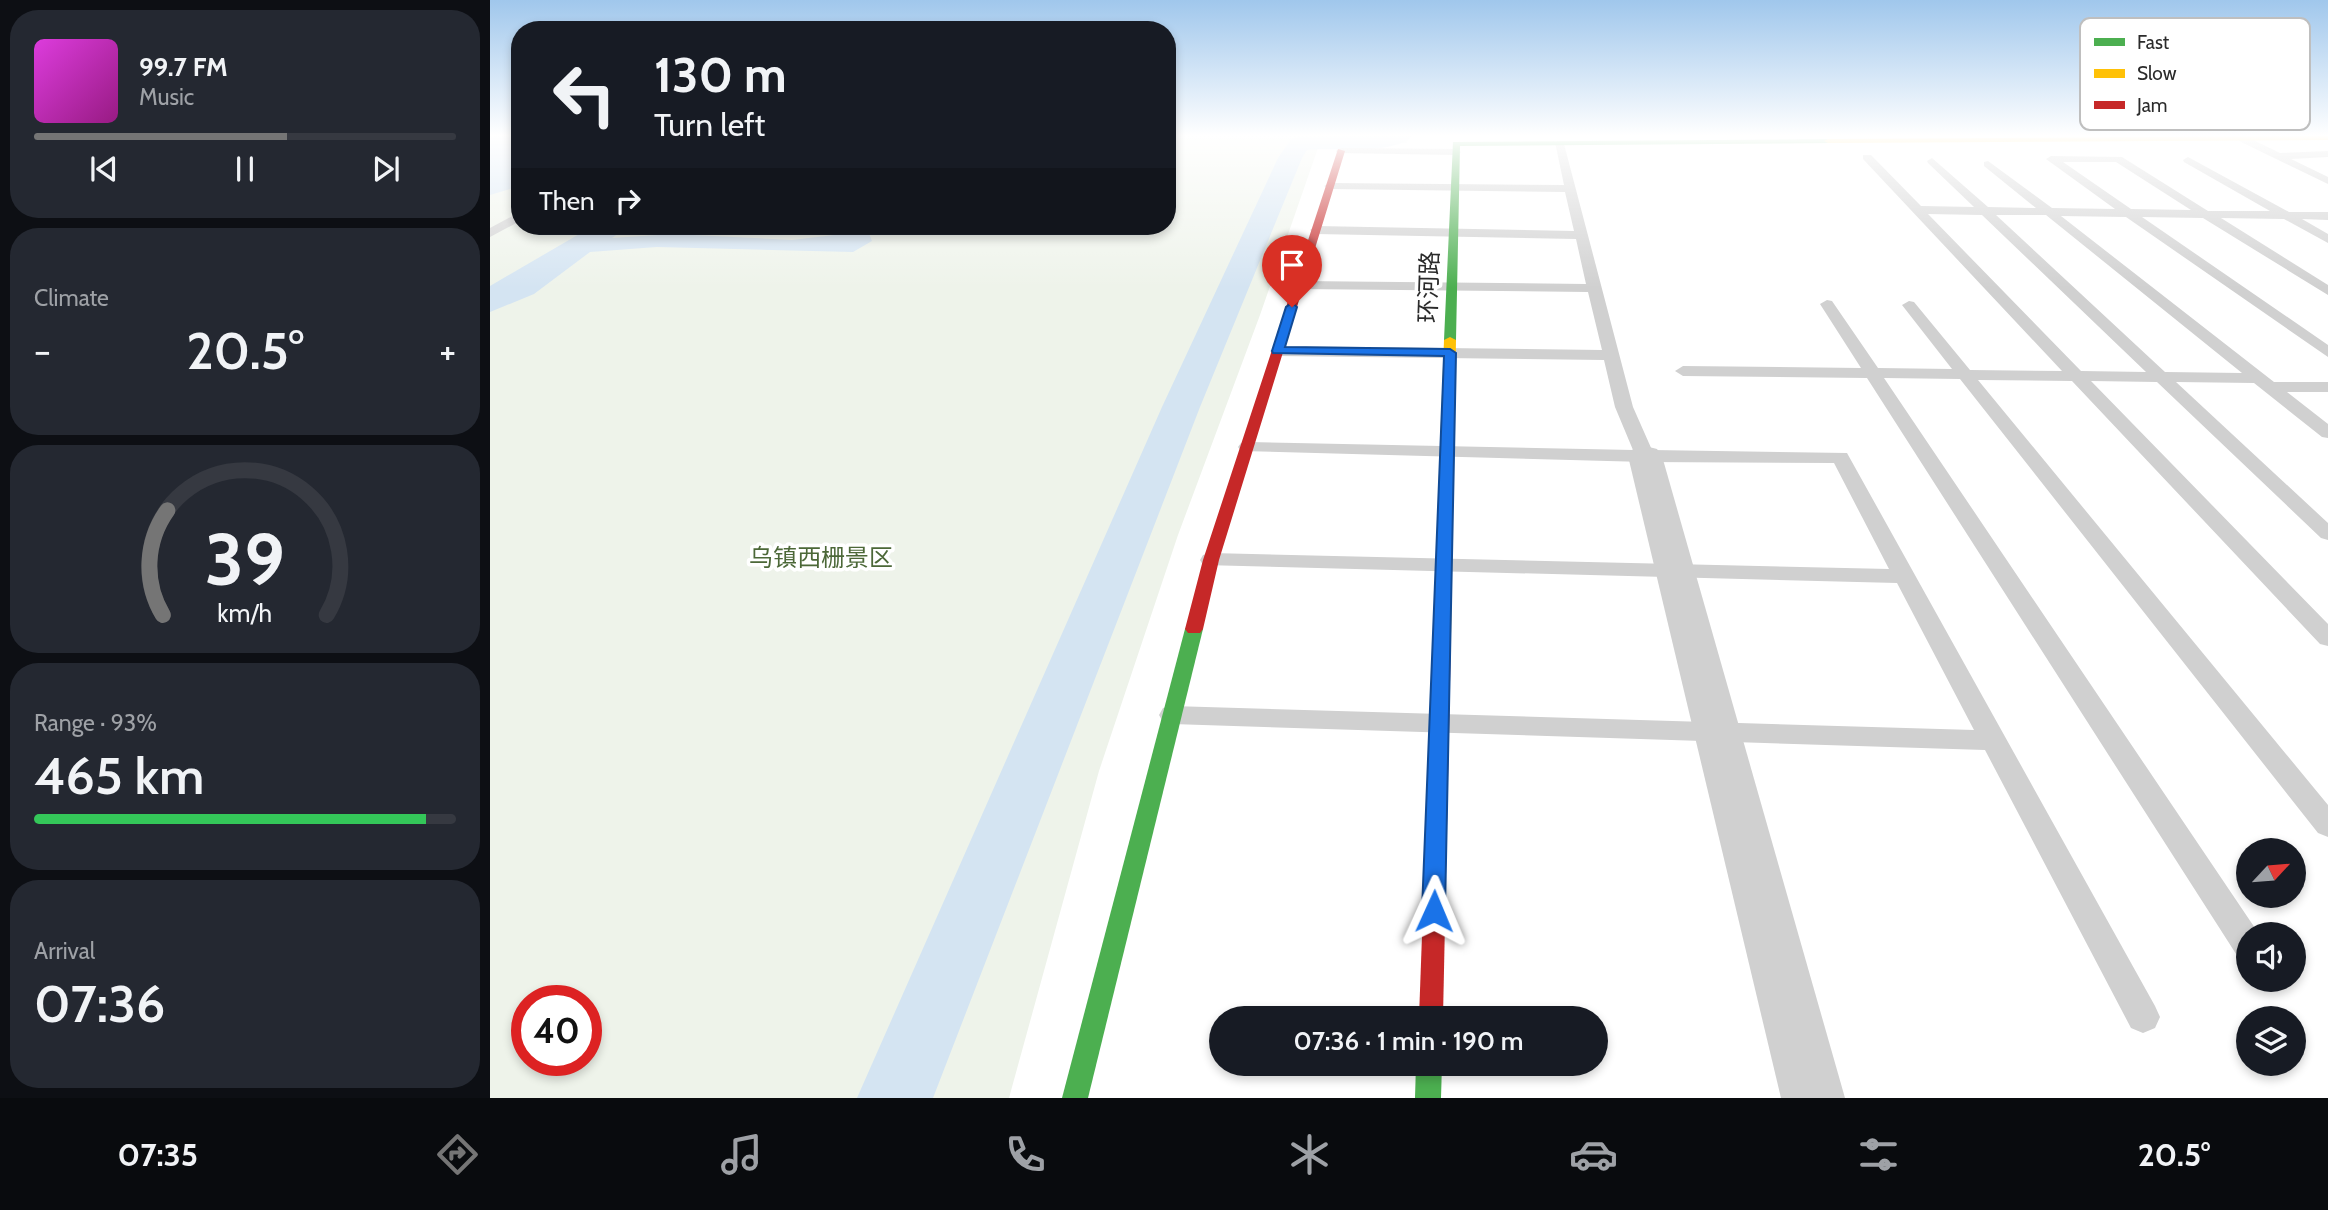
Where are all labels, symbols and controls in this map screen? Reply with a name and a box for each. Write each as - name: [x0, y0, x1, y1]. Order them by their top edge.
- legend: [2080, 18, 2310, 130]
- text: Fast: [2137, 31, 2170, 54]
- text: 130 m: [654, 45, 787, 104]
- icon: left: [539, 49, 630, 140]
- text: 99.7 FM: [139, 51, 228, 83]
- text: Slow: [2137, 62, 2177, 85]
- text: Music: [139, 83, 194, 111]
- text: Jam: [2136, 94, 2167, 117]
- text: Turn left: [654, 105, 765, 144]
- icon: previous: [85, 150, 123, 188]
- icon: pause: [226, 150, 264, 188]
- icon: next: [367, 150, 405, 188]
- icon: right: [609, 182, 647, 220]
- text: Then: [539, 185, 595, 217]
- pin: [1262, 235, 1322, 307]
- icon: arrive: [1273, 246, 1311, 284]
- street label: 环河路: [1413, 250, 1444, 323]
- text: Climate: [34, 284, 109, 312]
- text: 20.5°: [186, 319, 304, 382]
- text: −: [34, 327, 51, 374]
- text: +: [439, 327, 456, 374]
- text: 39: [205, 515, 285, 603]
- park label: 乌镇西栅景区: [749, 543, 893, 572]
- text: km/h: [218, 598, 272, 628]
- text: Range · 93%: [34, 709, 157, 737]
- text: 465 km: [34, 744, 204, 807]
- north arrow: [2236, 838, 2306, 908]
- map controls: [2236, 838, 2306, 1076]
- position arrow: [1397, 874, 1471, 948]
- button: sound: [2236, 922, 2306, 992]
- text: Arrival: [34, 937, 95, 965]
- text: 07:36: [34, 972, 165, 1035]
- speed limit sign: 40: [511, 985, 602, 1076]
- button: layers: [2236, 1006, 2306, 1076]
- text: 07:36 · 1 min · 190 m: [1293, 1025, 1524, 1057]
- icon: directions: [433, 1130, 482, 1179]
- icon: music: [717, 1130, 766, 1179]
- icon: phone: [1001, 1130, 1050, 1179]
- icon: climate: [1285, 1130, 1334, 1179]
- icon: car: [1569, 1130, 1618, 1179]
- icon: filters: [1854, 1130, 1903, 1179]
- text: 07:35: [118, 1135, 198, 1174]
- text: 20.5°: [2138, 1135, 2210, 1174]

